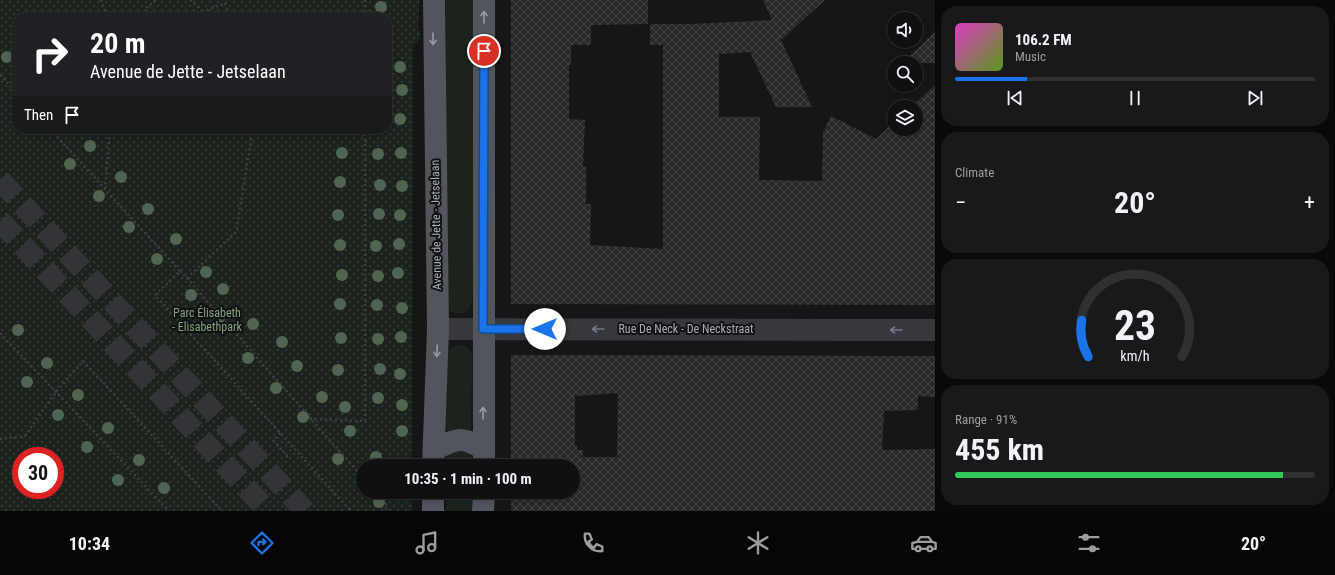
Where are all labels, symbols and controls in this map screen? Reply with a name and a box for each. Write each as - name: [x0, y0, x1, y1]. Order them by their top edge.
- one-way arrow: [480, 11, 488, 24]
- map controls: [887, 12, 923, 136]
- button: sound: [887, 12, 923, 48]
- text: 20 m: [90, 27, 146, 60]
- icon: right: [24, 28, 76, 80]
- text: 106.2 FM: [1015, 31, 1072, 49]
- one-way arrow: [429, 32, 437, 45]
- pin: [467, 34, 501, 68]
- icon: arrive: [473, 40, 495, 62]
- text: Music: [1015, 49, 1046, 64]
- button: search: [887, 56, 923, 92]
- text: Avenue de Jette - Jetselaan: [90, 61, 286, 82]
- icon: previous: [1004, 87, 1026, 109]
- icon: pause: [1124, 87, 1146, 109]
- icon: next: [1244, 87, 1266, 109]
- button: layers: [887, 100, 923, 136]
- icon: arrive: [61, 104, 83, 126]
- text: Then: [24, 106, 53, 124]
- street label: Avenue de Jette - Jetselaan: [428, 159, 444, 290]
- text: Climate: [955, 165, 994, 180]
- text: 20°: [1114, 185, 1156, 220]
- text: −: [955, 190, 966, 215]
- text: +: [1304, 190, 1315, 215]
- text: 23: [1114, 300, 1156, 349]
- park label: Parc Élisabeth - Elisabethpark: [172, 305, 243, 334]
- position arrow: [524, 308, 566, 350]
- street label: Rue De Neck - De Neckstraat: [618, 322, 754, 336]
- one-way arrow: [592, 325, 605, 333]
- one-way arrow: [890, 326, 903, 334]
- one-way arrow: [433, 344, 441, 357]
- text: km/h: [1120, 347, 1150, 363]
- one-way arrow: [479, 407, 487, 420]
- text: Range · 91%: [955, 412, 1017, 427]
- text: 455 km: [955, 432, 1044, 467]
- speed limit sign: 30: [12, 447, 64, 499]
- text: 10:35 · 1 min · 100 m: [404, 470, 532, 488]
- icon: directions: [248, 529, 276, 557]
- icon: music: [413, 529, 441, 557]
- icon: phone: [579, 529, 607, 557]
- icon: climate: [744, 529, 772, 557]
- icon: car: [910, 529, 938, 557]
- icon: filters: [1075, 529, 1103, 557]
- text: 10:34: [69, 533, 110, 554]
- text: 20°: [1241, 533, 1266, 554]

